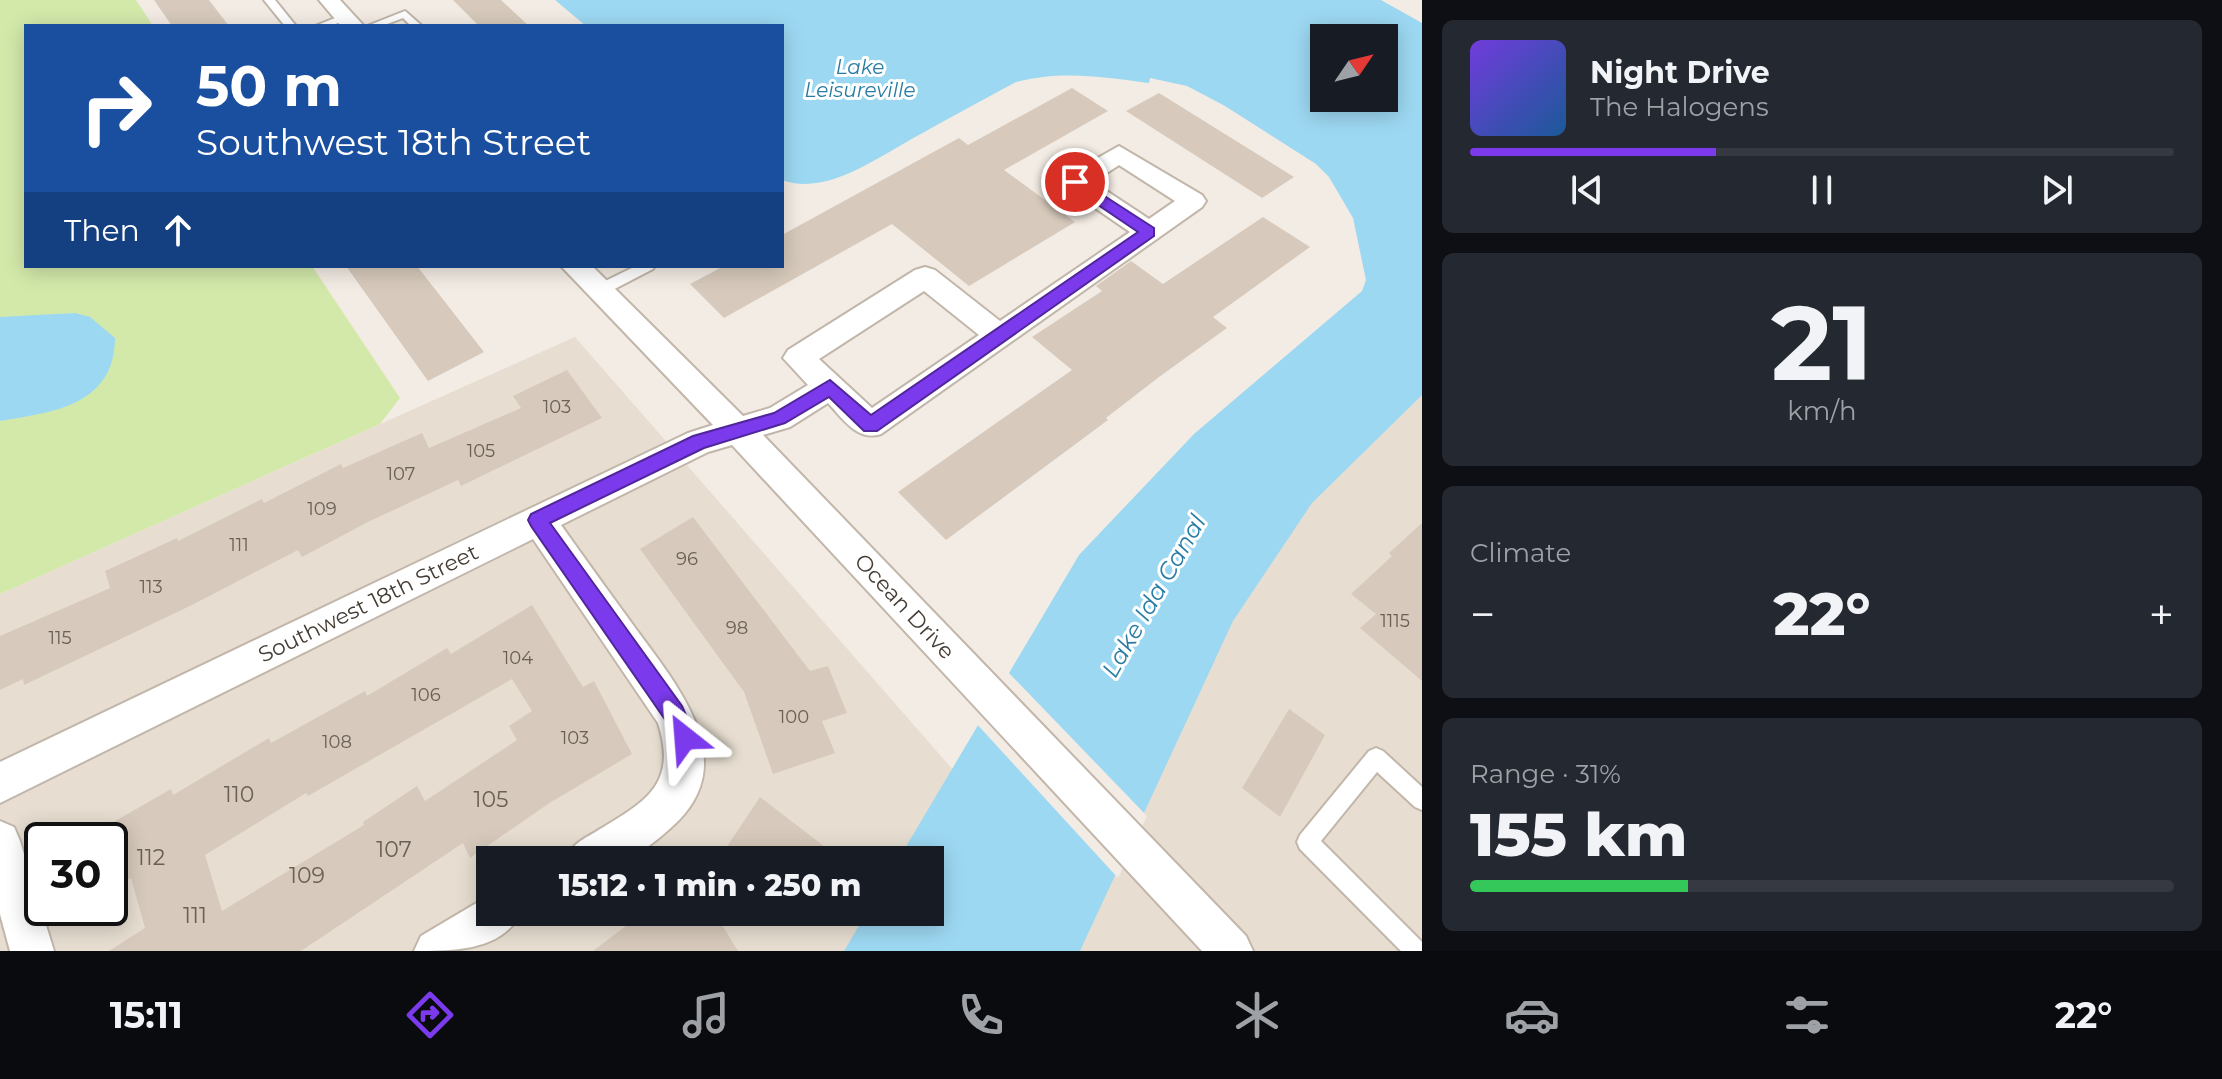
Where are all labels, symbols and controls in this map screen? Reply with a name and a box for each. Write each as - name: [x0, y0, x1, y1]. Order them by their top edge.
- north arrow: [1310, 24, 1398, 112]
- map controls: [1310, 24, 1398, 112]
- text: 50 m: [196, 52, 342, 120]
- text: Night Drive: [1590, 54, 1770, 91]
- water label: Lake Leisureville: [805, 55, 916, 102]
- icon: right: [64, 56, 168, 160]
- text: The Halogens: [1590, 91, 1769, 123]
- text: Southwest 18th Street: [196, 120, 591, 164]
- pin: [1041, 148, 1109, 216]
- icon: arrive: [1053, 160, 1097, 204]
- icon: previous: [1565, 168, 1609, 212]
- icon: pause: [1800, 168, 1844, 212]
- icon: next: [2035, 168, 2079, 212]
- icon: ahead: [156, 208, 200, 252]
- text: Then: [64, 212, 140, 249]
- text: 21: [1771, 279, 1873, 406]
- text: km/h: [1787, 395, 1857, 427]
- house number: 103: [543, 396, 571, 418]
- house number: 105: [467, 440, 495, 462]
- house number: 107: [387, 463, 415, 485]
- house number: 109: [307, 498, 337, 520]
- water label: Lake Ida Canal: [1095, 509, 1212, 682]
- house number: 111: [229, 534, 249, 556]
- text: Climate: [1470, 537, 1571, 569]
- street label: Southwest 18th Street: [254, 538, 483, 669]
- house number: 96: [676, 548, 698, 570]
- street label: Ocean Drive: [849, 548, 960, 665]
- house number: 113: [139, 576, 163, 598]
- text: 22°: [1774, 577, 1870, 650]
- text: −: [1470, 587, 1495, 641]
- text: +: [2149, 587, 2174, 641]
- house number: 1115: [1380, 610, 1410, 632]
- house number: 98: [726, 617, 748, 639]
- house number: 115: [48, 627, 72, 649]
- house number: 104: [503, 647, 533, 669]
- house number: 106: [411, 684, 441, 706]
- position arrow: [643, 696, 727, 780]
- house number: 100: [779, 706, 809, 728]
- house number: 103: [561, 727, 589, 749]
- house number: 108: [322, 731, 352, 753]
- text: Range · 31%: [1470, 758, 1621, 790]
- house number: 110: [224, 781, 254, 808]
- house number: 105: [474, 786, 508, 813]
- text: 155 km: [1470, 798, 1688, 871]
- speed limit sign: 30: [24, 822, 128, 926]
- house number: 107: [376, 836, 412, 863]
- house number: 112: [137, 844, 165, 871]
- house number: 109: [289, 862, 325, 889]
- text: 15:12 · 1 min · 250 m: [559, 867, 861, 904]
- house number: 111: [183, 902, 207, 929]
- icon: directions: [402, 987, 458, 1043]
- icon: music: [678, 987, 734, 1043]
- icon: phone: [953, 987, 1009, 1043]
- icon: climate: [1229, 987, 1285, 1043]
- icon: car: [1504, 987, 1560, 1043]
- icon: filters: [1779, 987, 1835, 1043]
- text: 15:11: [110, 993, 183, 1037]
- text: 22°: [2055, 993, 2112, 1037]

